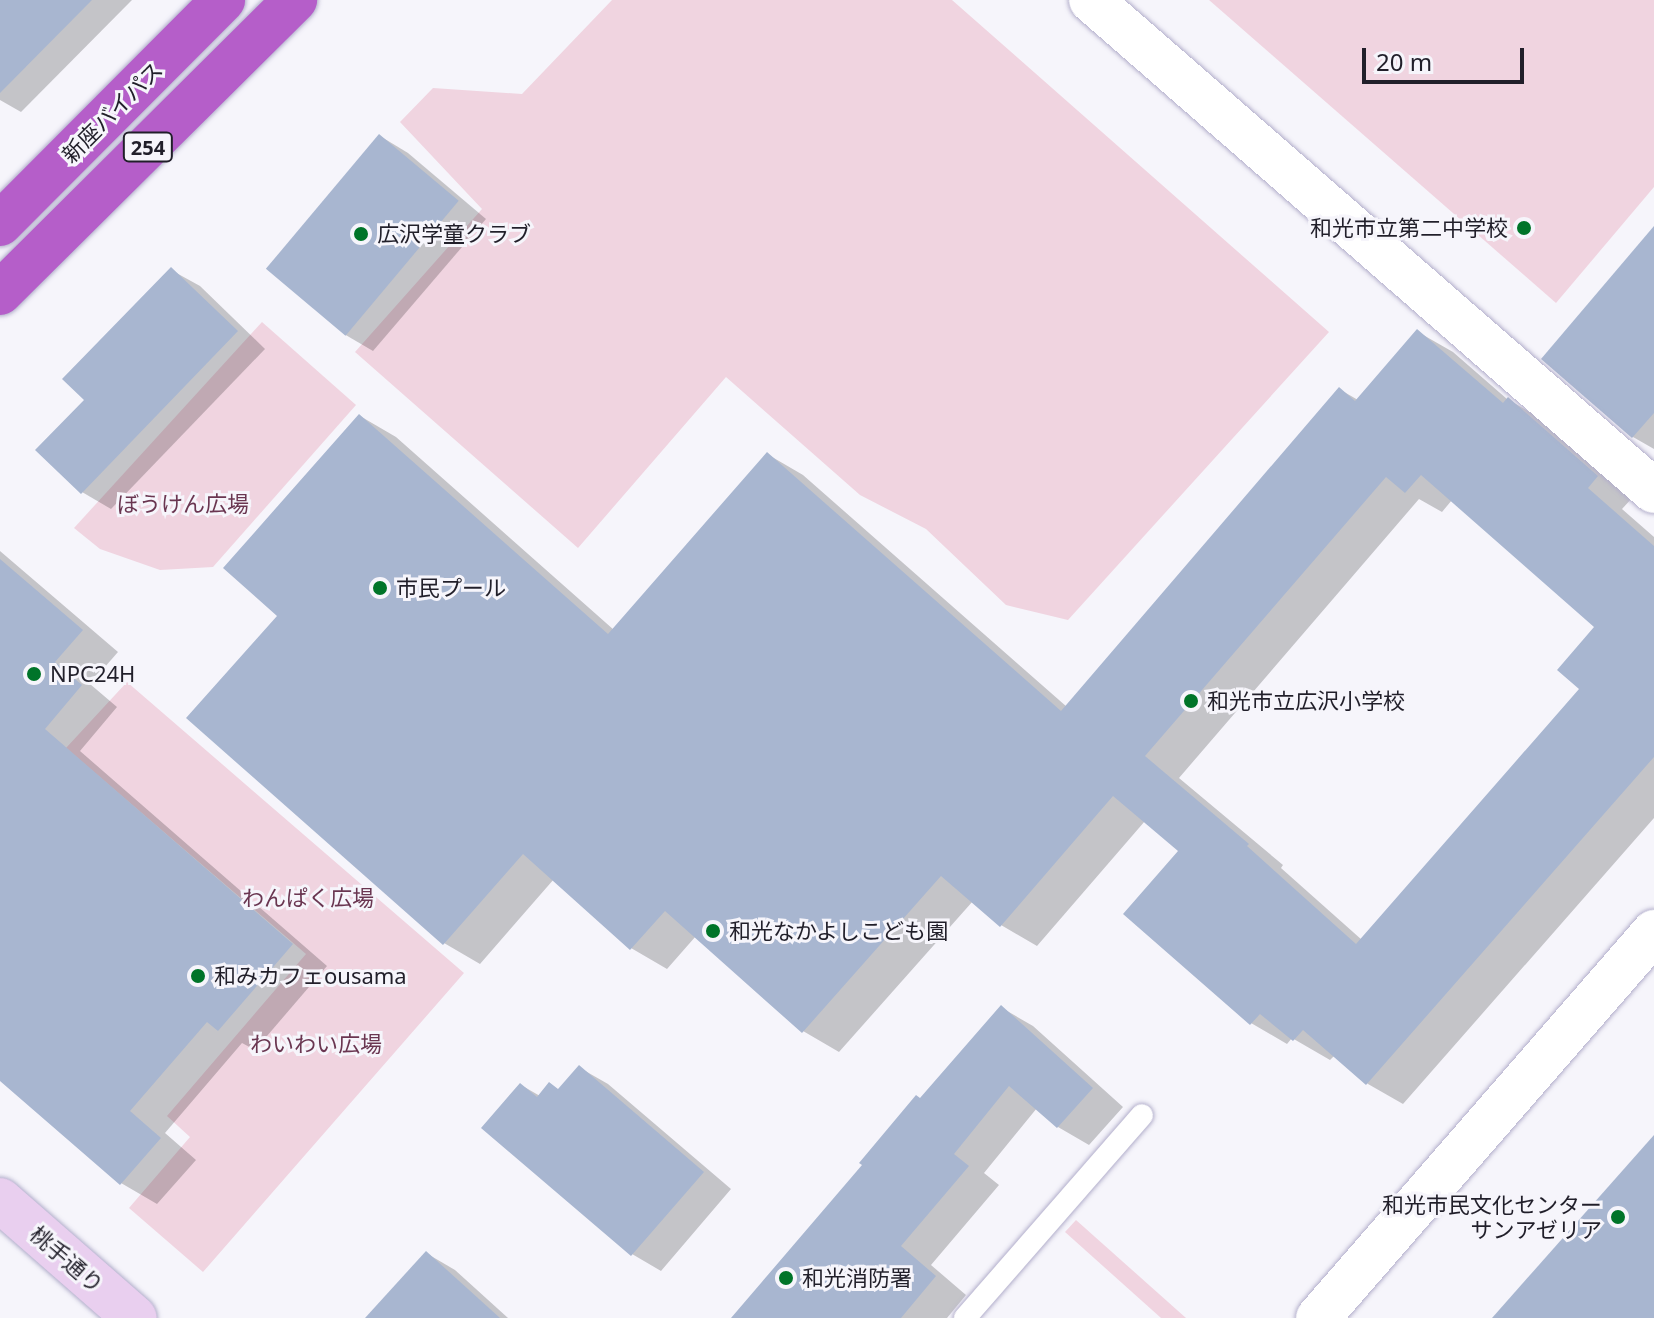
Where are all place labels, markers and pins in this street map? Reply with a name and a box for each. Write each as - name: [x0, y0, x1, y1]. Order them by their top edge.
- place label: 和光市立第二中学校: [1310, 215, 1508, 241]
- marker: 和光市立第二中学校: [1515, 219, 1533, 237]
- place label: 広沢学童クラブ: [377, 221, 531, 247]
- marker: 広沢学童クラブ: [352, 225, 370, 243]
- place label: 市民プール: [396, 575, 506, 601]
- marker: 市民プール: [371, 579, 389, 597]
- place label: NPC24H: [50, 661, 135, 687]
- marker: NPC24H: [25, 665, 43, 683]
- place label: 和光市立広沢小学校: [1207, 688, 1405, 714]
- marker: 和光市立広沢小学校: [1182, 692, 1200, 710]
- place label: 和光なかよしこども園: [729, 918, 949, 944]
- marker: 和光なかよしこども園: [704, 922, 722, 940]
- place label: 和みカフェousama: [214, 963, 407, 989]
- marker: 和みカフェousama: [189, 967, 207, 985]
- place label: 和光市民文化センター サンアゼリア: [1382, 1191, 1602, 1242]
- marker: 和光市民文化センター サンアゼリア: [1609, 1208, 1627, 1226]
- place label: 和光消防署: [802, 1265, 912, 1291]
- marker: 和光消防署: [777, 1269, 795, 1287]

